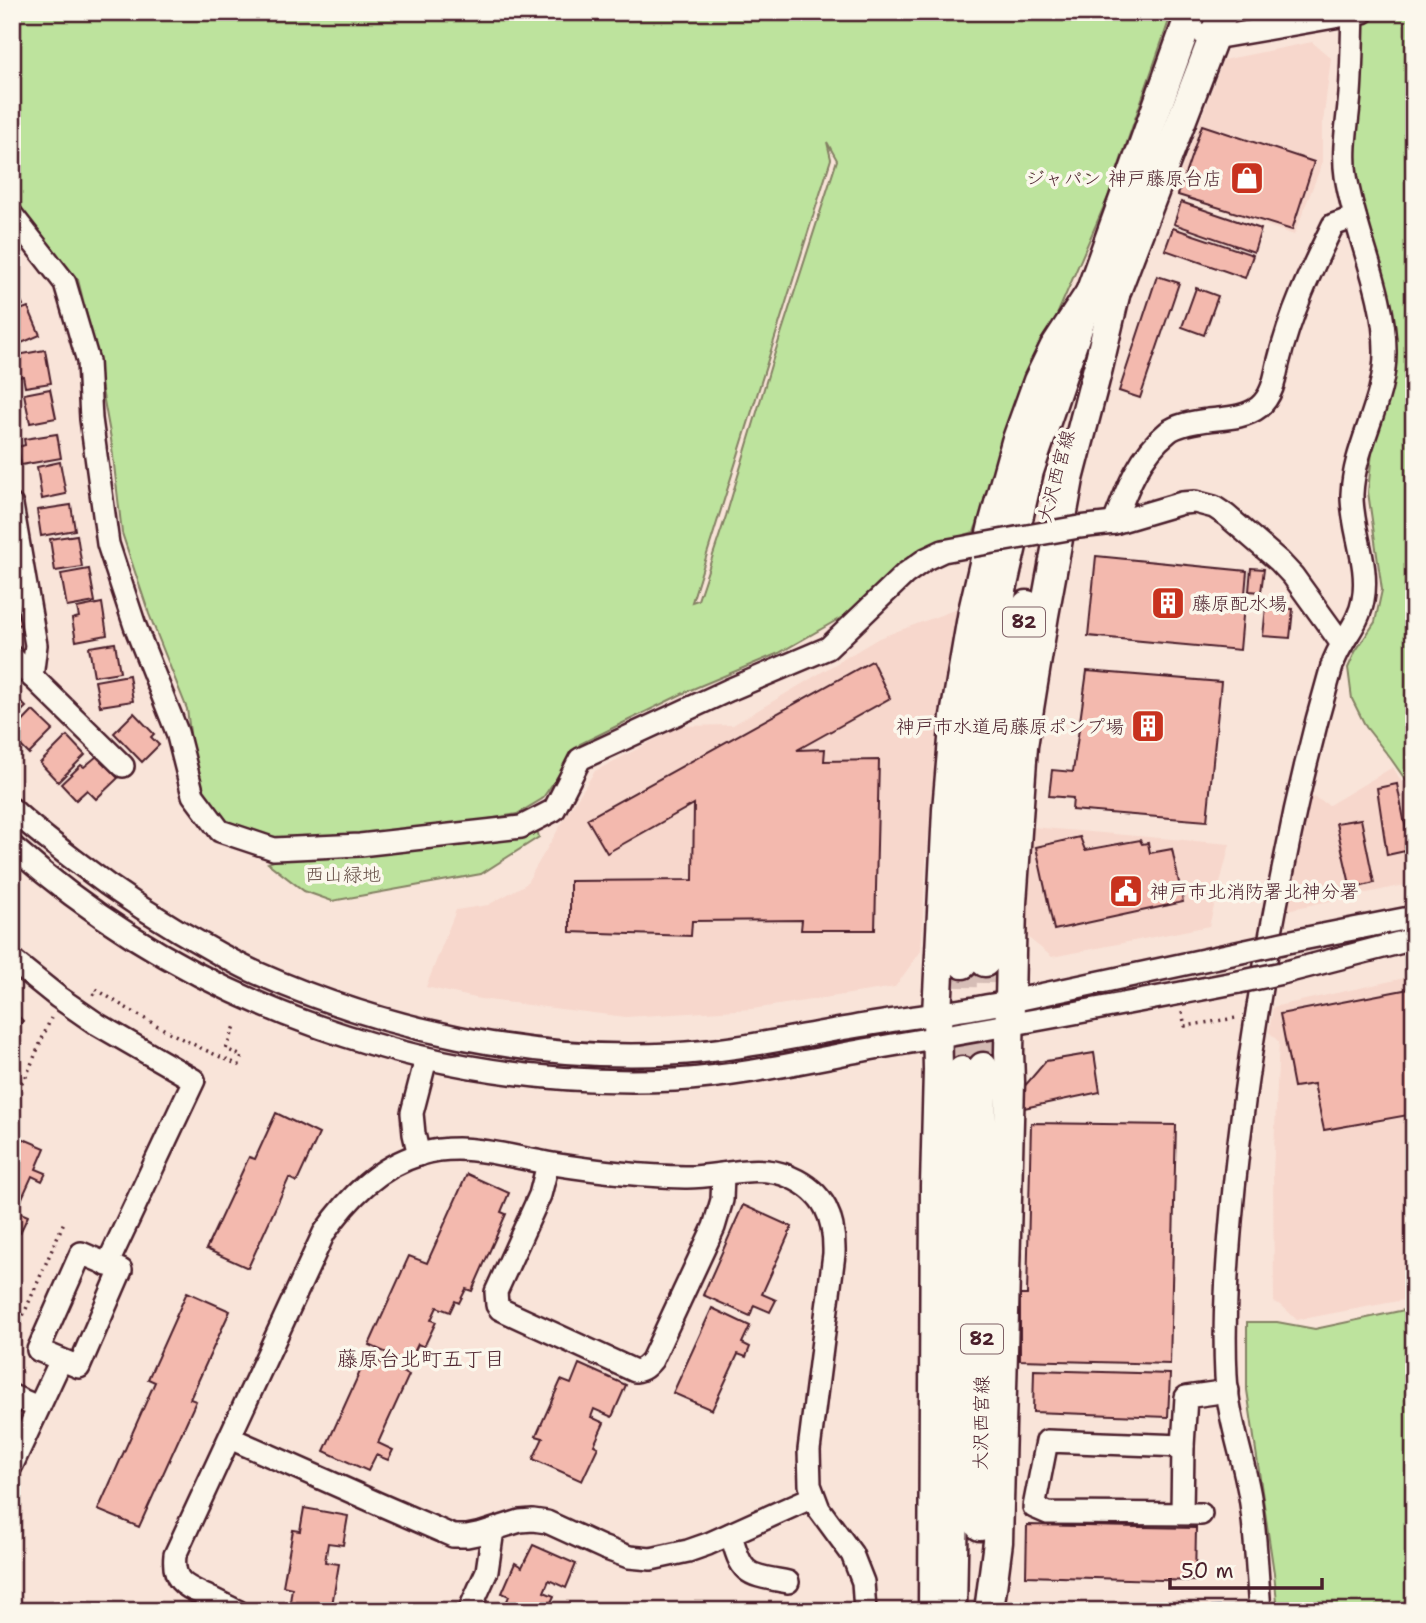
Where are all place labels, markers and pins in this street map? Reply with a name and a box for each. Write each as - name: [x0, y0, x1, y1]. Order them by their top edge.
- shop icon: ジャパン 神戸藤原台店: [1228, 159, 1266, 197]
- place label: ジャパン 神戸藤原台店: [1026, 166, 1222, 191]
- building icon: 藤原配水場: [1149, 584, 1187, 622]
- place label: 藤原配水場: [1192, 591, 1287, 616]
- building icon: 神戸市水道局藤原ポンプ場: [1129, 707, 1167, 745]
- place label: 神戸市水道局藤原ポンプ場: [896, 714, 1124, 739]
- public building icon: 神戸市北消防署北神分署: [1107, 872, 1145, 910]
- place label: 神戸市北消防署北神分署: [1150, 879, 1359, 904]

